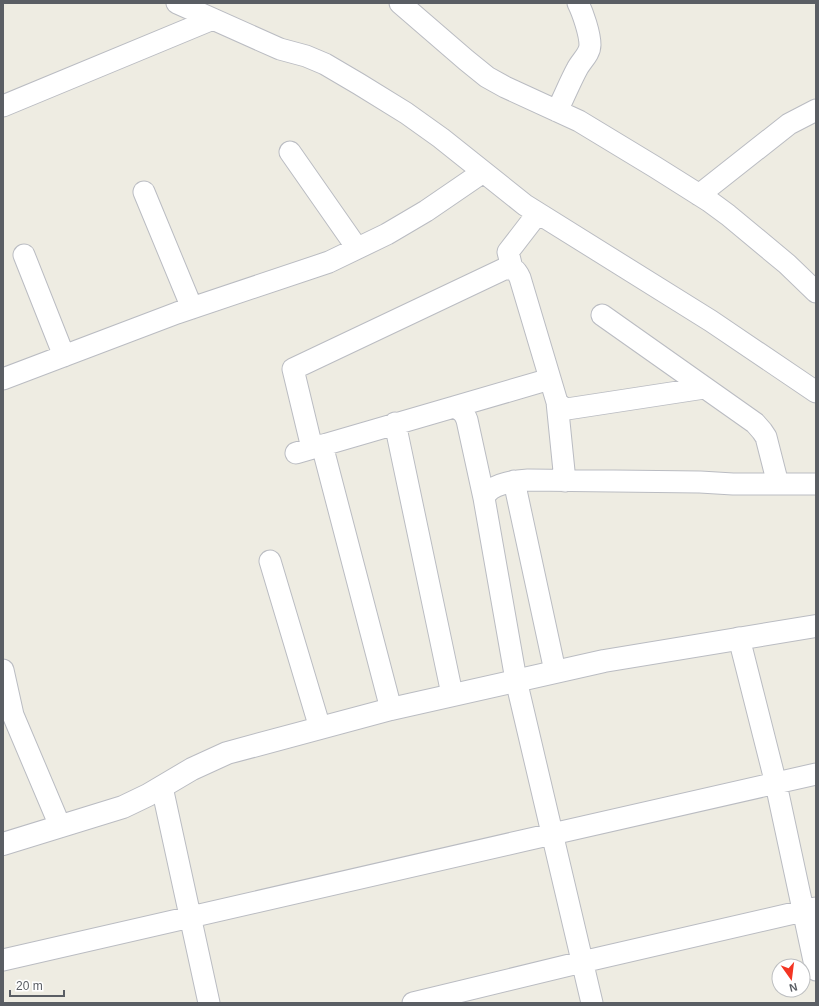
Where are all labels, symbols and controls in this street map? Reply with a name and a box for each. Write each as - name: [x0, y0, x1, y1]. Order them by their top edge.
- north arrow: [771, 958, 811, 998]
- scale bar: [10, 972, 64, 998]
- text: 20 m: [16, 979, 43, 993]
- text: N: [788, 981, 799, 994]

